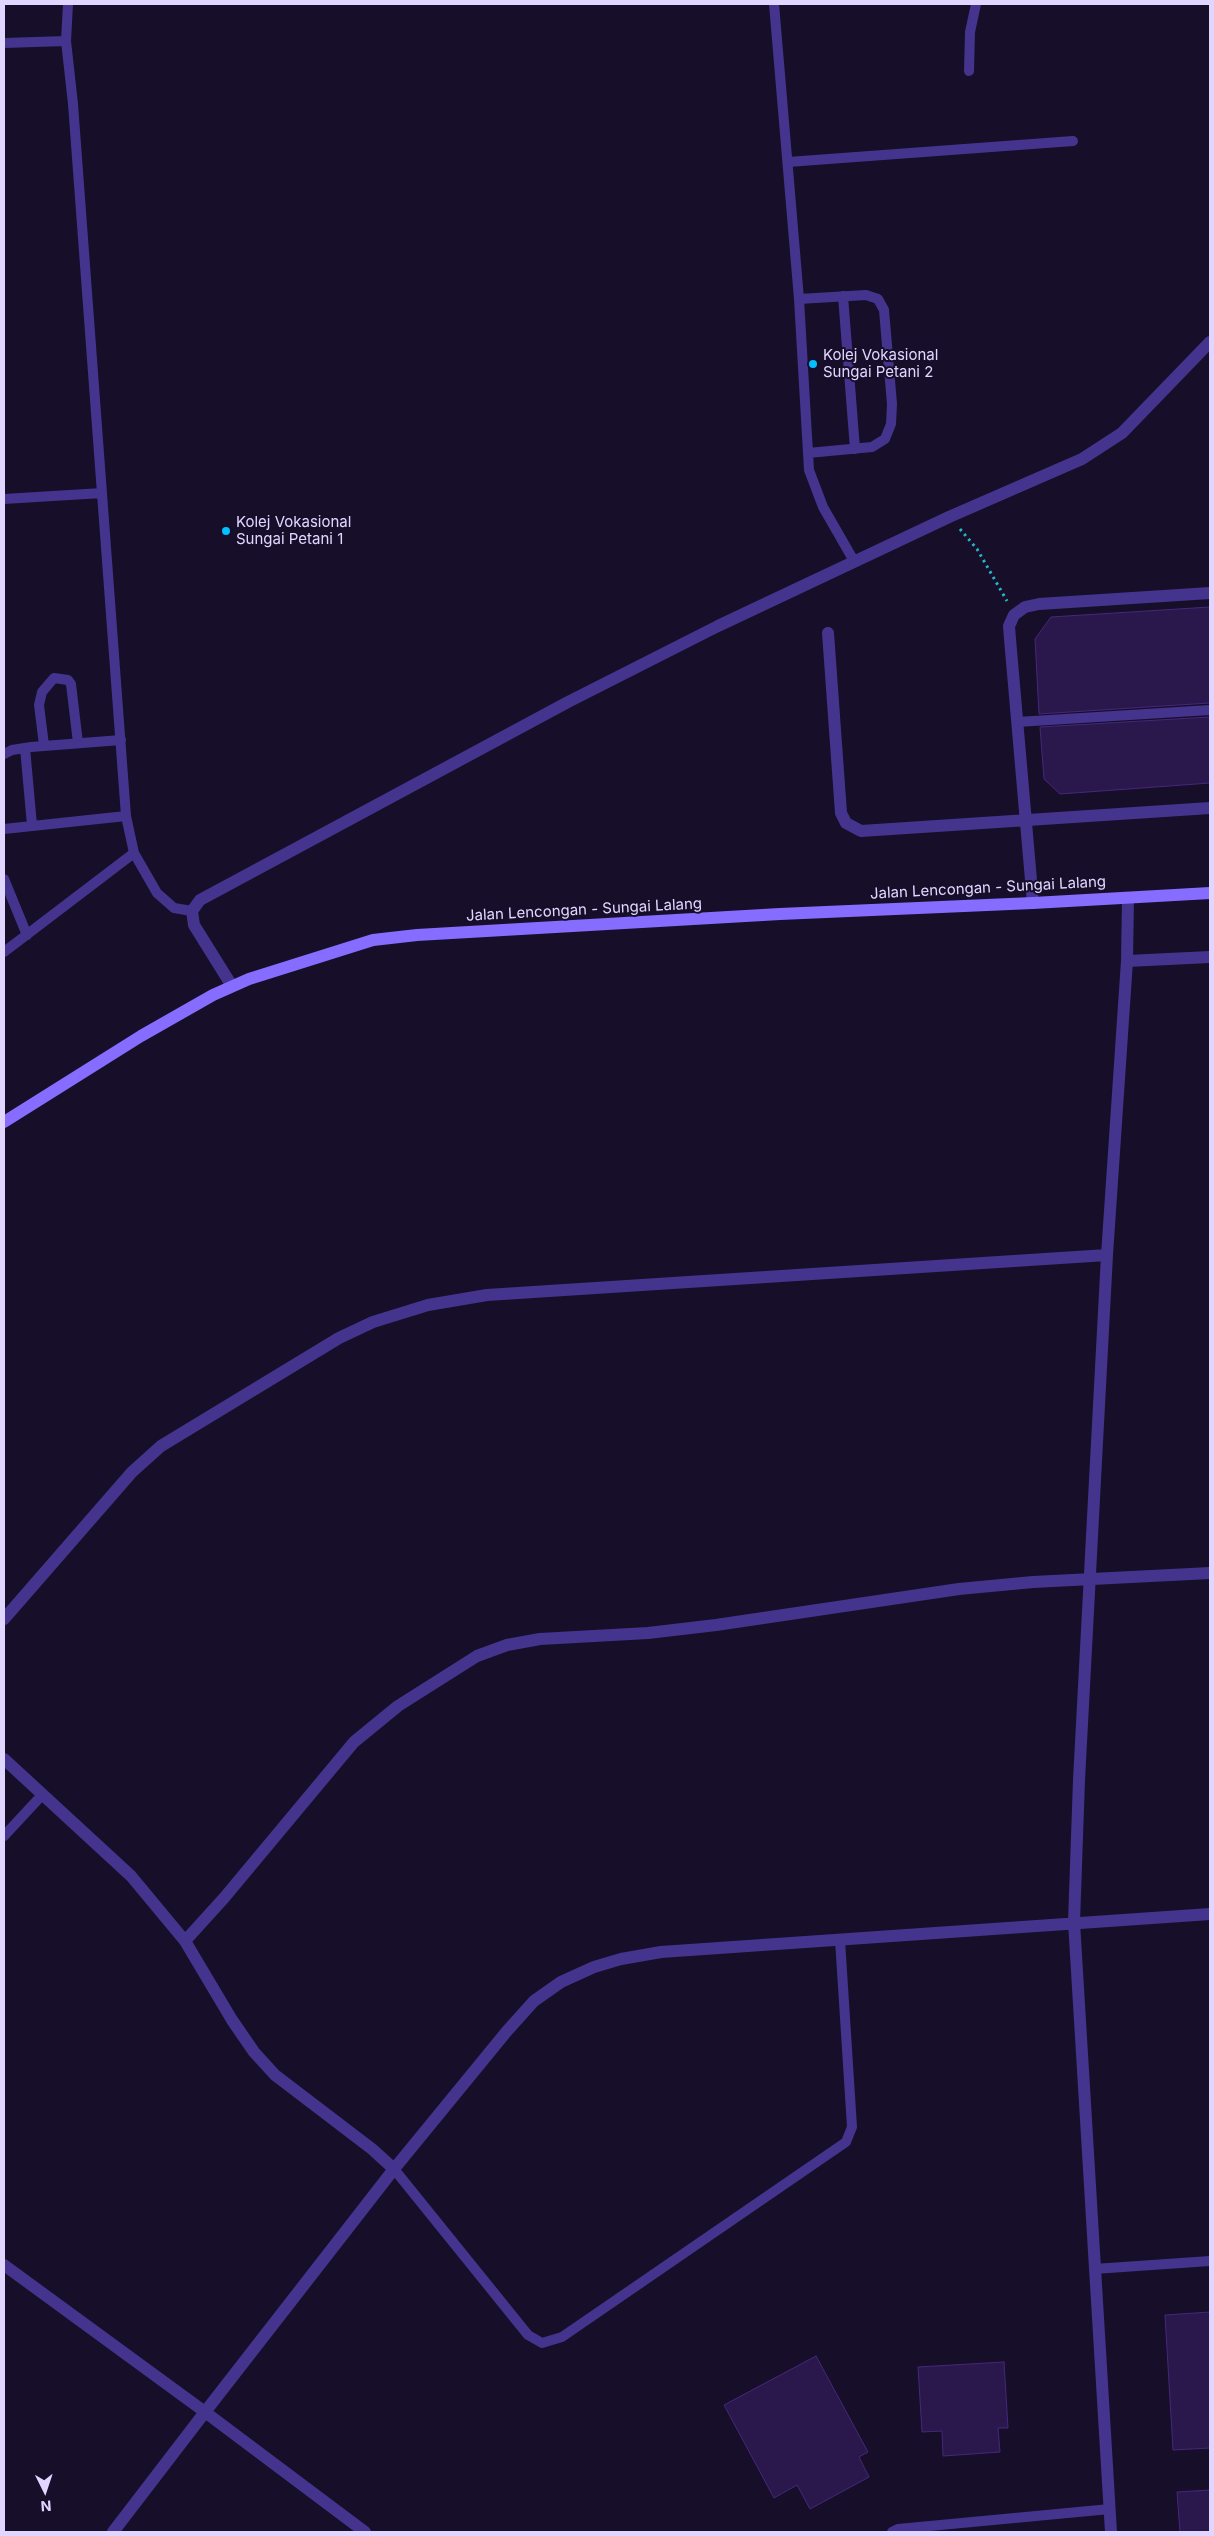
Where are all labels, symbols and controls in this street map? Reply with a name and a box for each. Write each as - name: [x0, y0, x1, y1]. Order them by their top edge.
- place label: Kolej Vokasional Sungai Petani 2: [823, 346, 938, 381]
- marker: Kolej Vokasional Sungai Petani 2: [807, 358, 819, 370]
- place label: Kolej Vokasional Sungai Petani 1: [236, 513, 351, 548]
- marker: Kolej Vokasional Sungai Petani 1: [220, 525, 232, 537]
- street label: Jalan Lencongan - Sungai Lalang: [870, 873, 1106, 903]
- street label: Jalan Lencongan - Sungai Lalang: [466, 895, 702, 925]
- north arrow: [20, 2466, 70, 2516]
- text: N: [40, 2498, 52, 2515]

